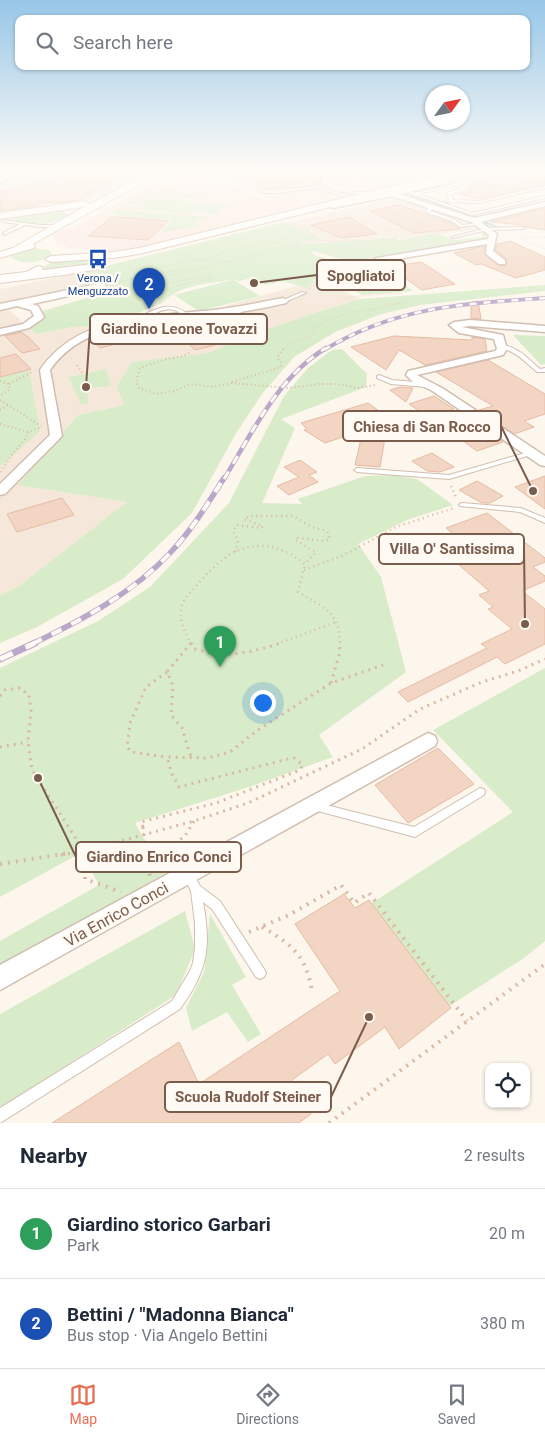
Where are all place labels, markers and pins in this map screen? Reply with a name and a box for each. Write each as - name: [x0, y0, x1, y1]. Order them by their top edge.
- bus stop icon: Verona / Menguzzato: [87, 248, 109, 270]
- callout: Spogliatoi: [317, 260, 405, 290]
- pin: 2: [133, 268, 165, 309]
- place label: Verona / Menguzzato: [68, 272, 128, 298]
- callout: Giardino Leone Tovazzi: [90, 314, 267, 344]
- callout: Chiesa di San Rocco: [343, 411, 501, 441]
- callout: Villa O' Santissima: [379, 534, 524, 564]
- pin: 1: [204, 626, 236, 667]
- callout: Giardino Enrico Conci: [76, 842, 241, 872]
- callout: Scuola Rudolf Steiner: [165, 1082, 331, 1112]

